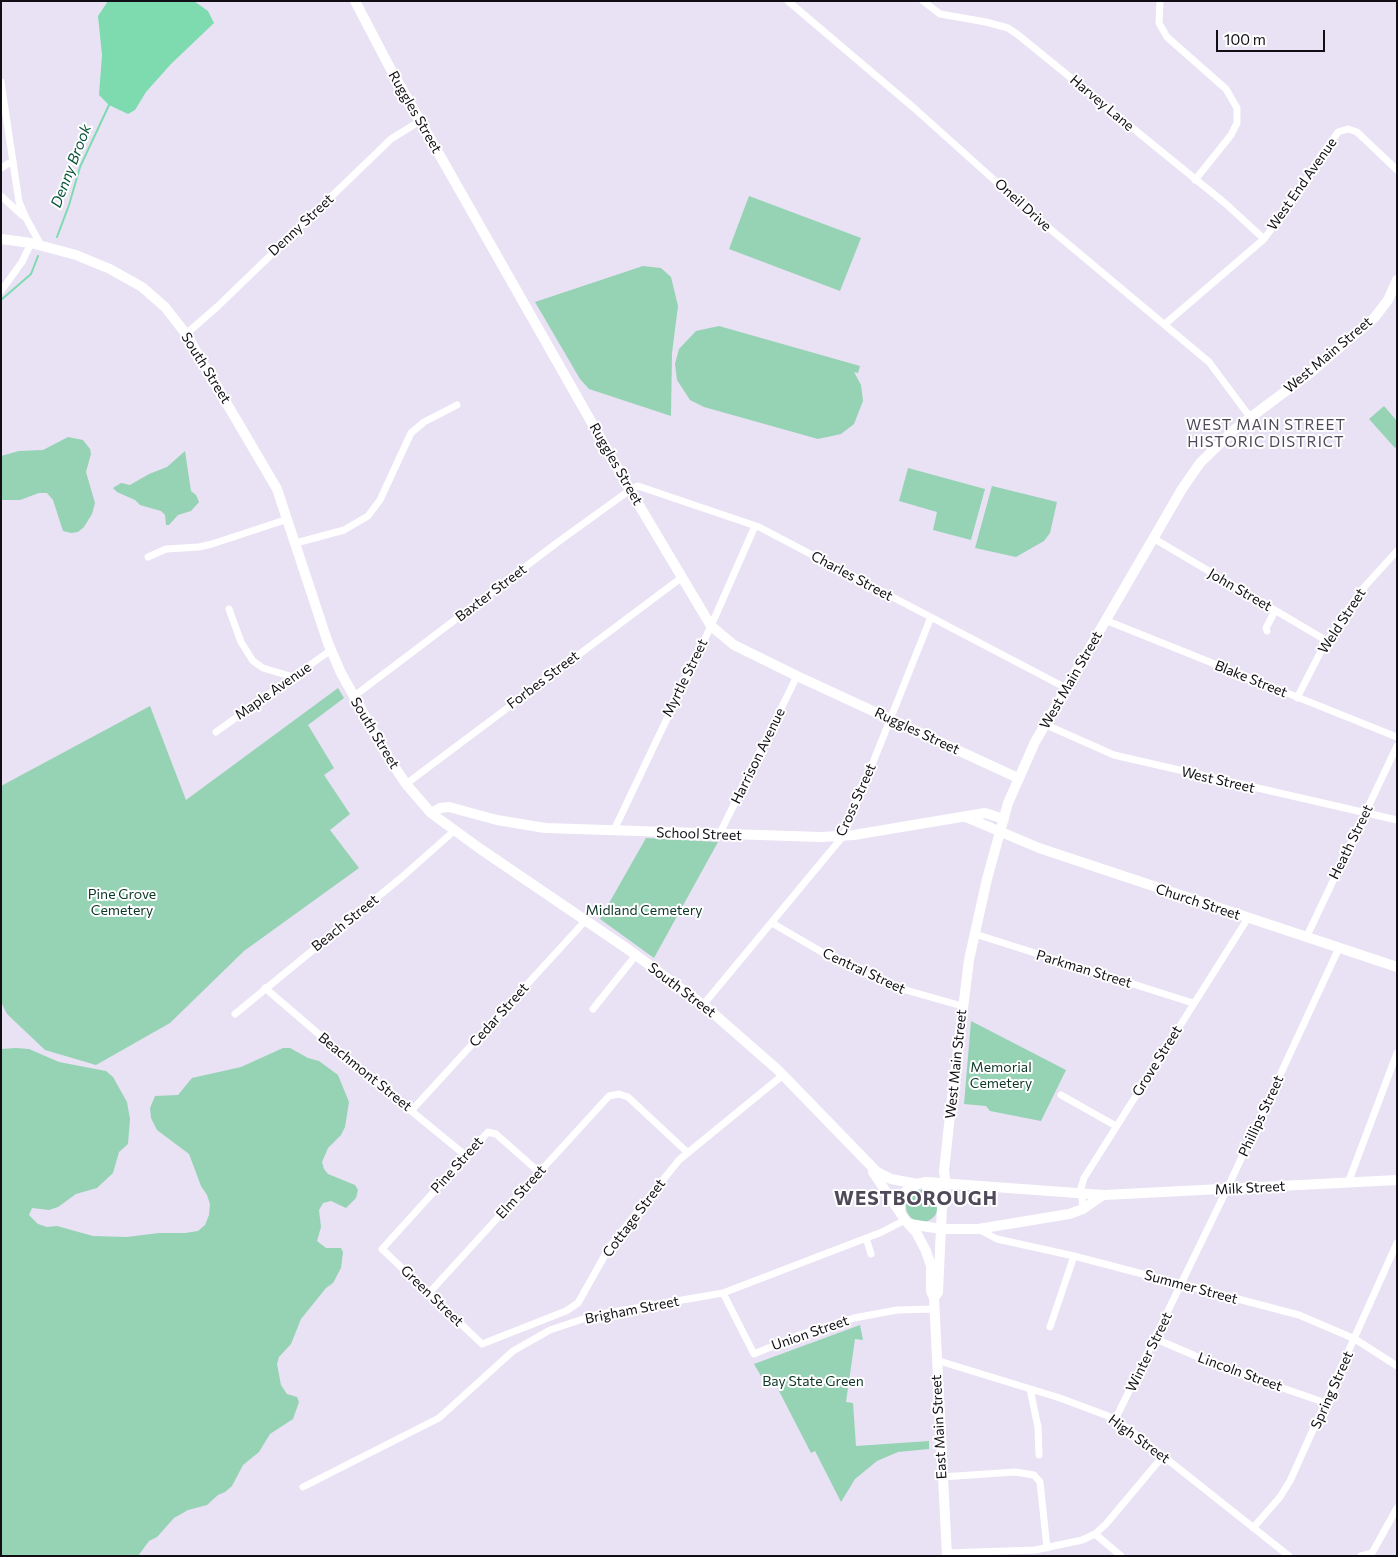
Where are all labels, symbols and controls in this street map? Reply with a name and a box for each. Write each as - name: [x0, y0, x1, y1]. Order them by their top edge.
- scale bar: [1218, 20, 1327, 52]
- text: 100 m: [1224, 30, 1266, 48]
- street label: Ruggles Street: [385, 68, 445, 156]
- street label: Harvey Lane: [1067, 71, 1137, 135]
- water label: Denny Brook: [47, 122, 95, 210]
- street label: West End Avenue: [1264, 134, 1340, 234]
- street label: Oneil Drive: [991, 175, 1055, 235]
- street label: Denny Street: [265, 191, 337, 259]
- street label: West Main Street: [1281, 313, 1375, 397]
- street label: South Street: [178, 329, 234, 407]
- district label: WEST MAIN STREET HISTORIC DISTRICT: [1184, 416, 1348, 451]
- street label: Ruggles Street: [586, 420, 646, 508]
- street label: Charles Street: [808, 547, 896, 605]
- street label: Baxter Street: [452, 561, 530, 625]
- street label: John Street: [1205, 565, 1275, 615]
- street label: Weld Street: [1315, 585, 1369, 657]
- street label: West Main Street: [1036, 628, 1106, 732]
- street label: Myrtle Street: [659, 636, 711, 720]
- street label: Forbes Street: [504, 647, 582, 713]
- street label: Blake Street: [1212, 657, 1290, 701]
- street label: Maple Avenue: [232, 659, 314, 723]
- street label: South Street: [347, 694, 403, 772]
- street label: Ruggles Street: [872, 704, 962, 758]
- street label: Harrison Avenue: [727, 705, 789, 807]
- street label: Cross Street: [832, 761, 880, 839]
- street label: West Street: [1180, 763, 1256, 797]
- street label: Heath Street: [1326, 802, 1376, 882]
- street label: School Street: [656, 824, 742, 844]
- street label: Church Street: [1154, 880, 1242, 924]
- park label: Pine Grove Cemetery: [88, 886, 156, 919]
- street label: Beach Street: [308, 891, 382, 955]
- park label: Midland Cemetery: [585, 902, 703, 918]
- street label: Central Street: [820, 945, 908, 997]
- street label: Parkman Street: [1034, 946, 1134, 992]
- street label: South Street: [645, 959, 719, 1021]
- street label: Cedar Street: [466, 980, 532, 1050]
- street label: West Main Street: [942, 1008, 970, 1120]
- street label: Grove Street: [1129, 1022, 1185, 1100]
- street label: Beachmont Street: [315, 1029, 415, 1115]
- park label: Memorial Cemetery: [970, 1059, 1032, 1092]
- street label: Phillips Street: [1235, 1073, 1287, 1159]
- street label: Pine Street: [427, 1133, 487, 1197]
- street label: Elm Street: [493, 1162, 549, 1222]
- street label: Cottage Street: [599, 1176, 669, 1260]
- street label: Milk Street: [1214, 1178, 1286, 1198]
- district label: WESTBOROUGH: [833, 1188, 999, 1210]
- street label: Green Street: [397, 1262, 467, 1330]
- street label: Summer Street: [1143, 1267, 1239, 1307]
- street label: Brigham Street: [583, 1293, 681, 1327]
- street label: Winter Street: [1122, 1309, 1176, 1395]
- street label: Union Street: [769, 1312, 851, 1354]
- street label: Spring Street: [1307, 1348, 1357, 1432]
- street label: Lincoln Street: [1195, 1349, 1285, 1395]
- park label: Bay State Green: [762, 1373, 864, 1389]
- street label: East Main Street: [928, 1374, 950, 1480]
- street label: High Street: [1105, 1411, 1173, 1467]

